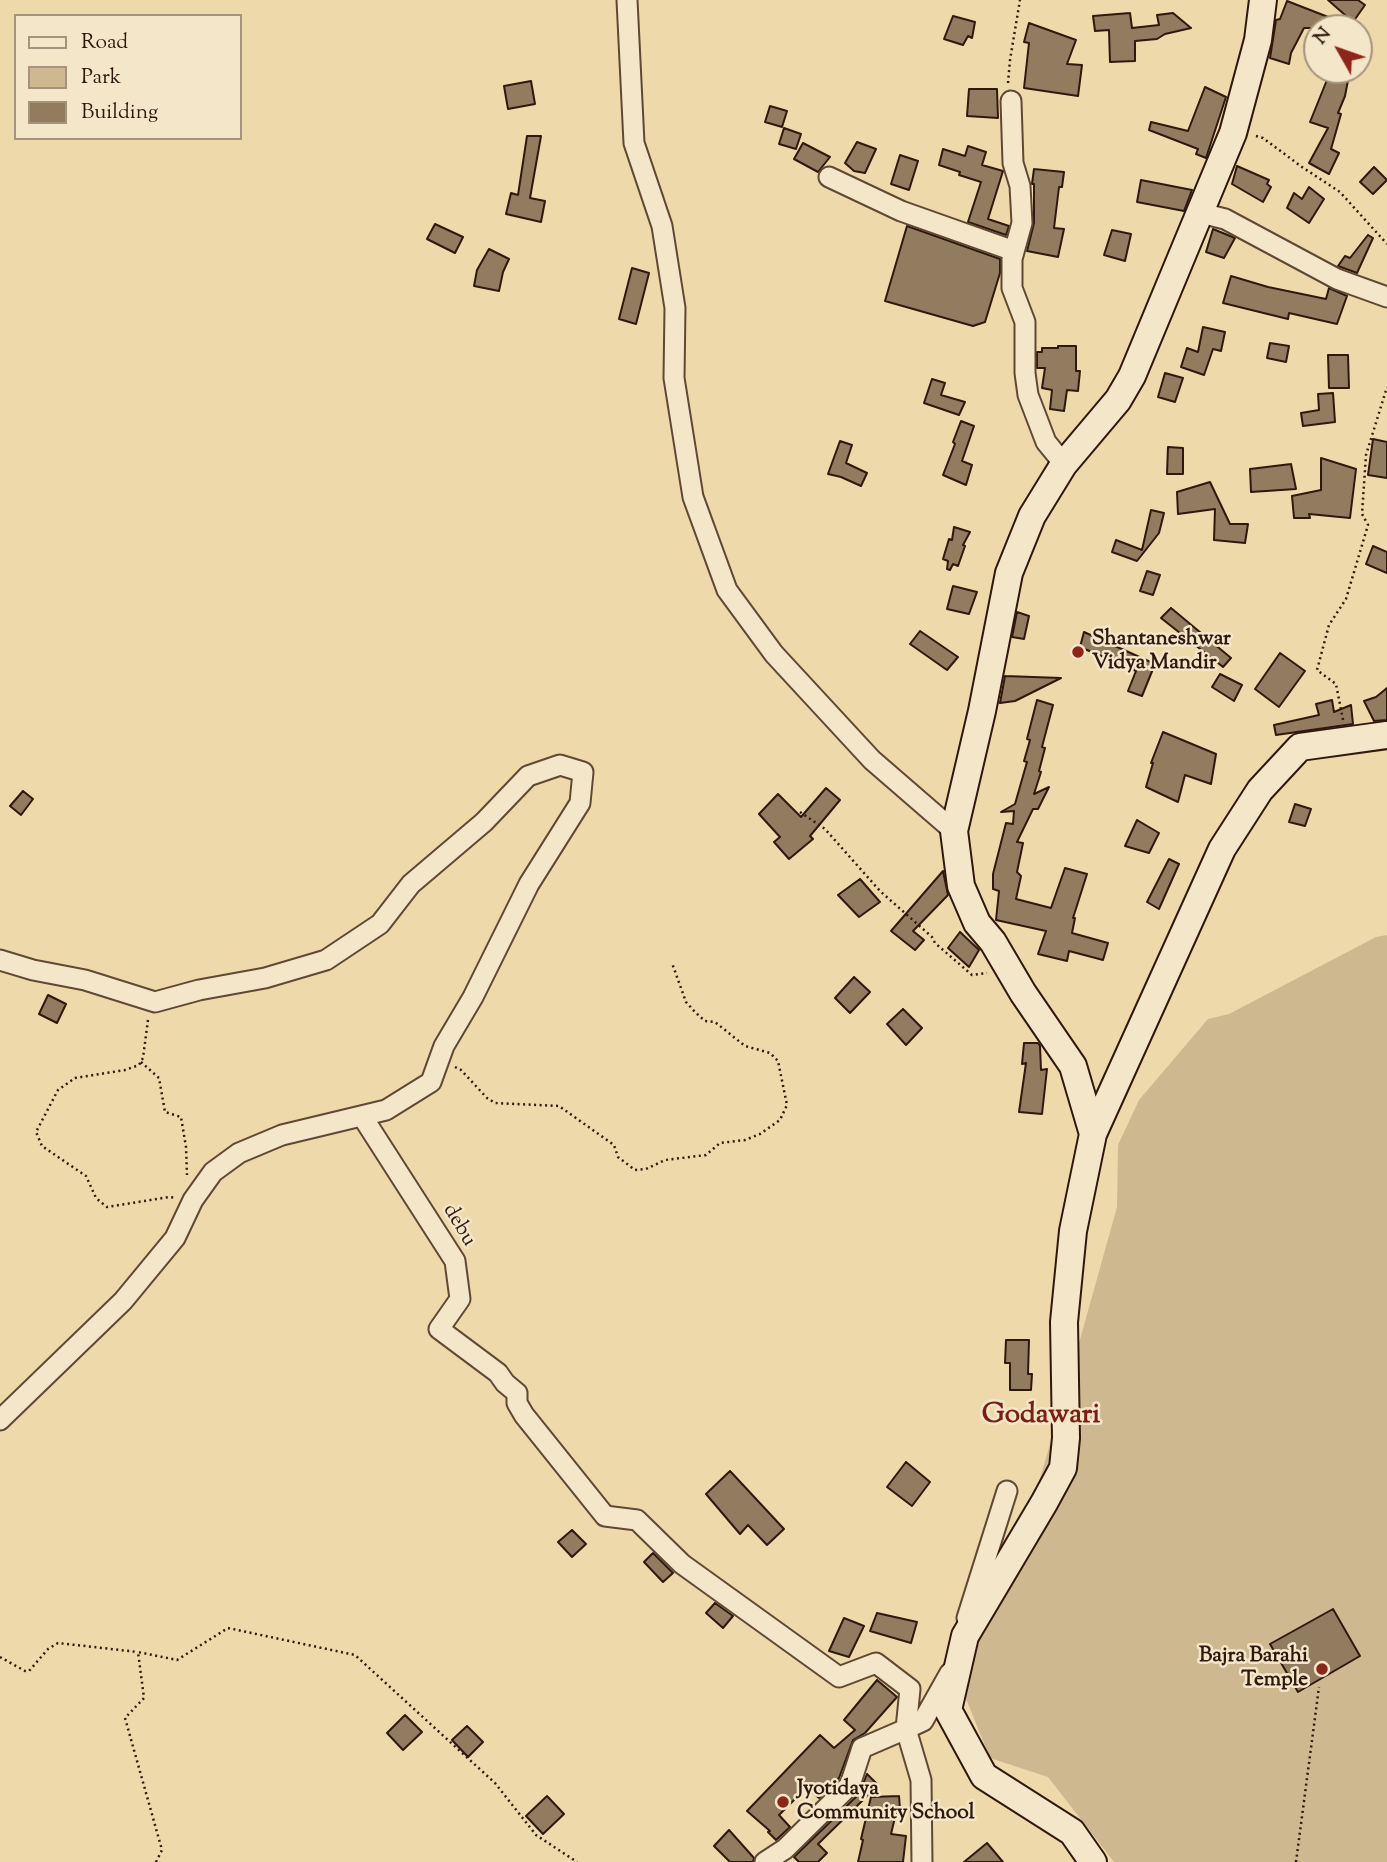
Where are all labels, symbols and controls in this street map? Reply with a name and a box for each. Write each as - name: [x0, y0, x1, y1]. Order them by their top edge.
- legend: [14, 14, 242, 140]
- north arrow: [1303, 14, 1373, 84]
- text: N: [1308, 22, 1338, 51]
- text: Road: [81, 28, 128, 58]
- text: Park: [81, 63, 121, 93]
- text: Building: [81, 98, 158, 128]
- place label: Shantaneshwar Vidya Mandir: [1092, 627, 1231, 677]
- marker: Shantaneshwar Vidya Mandir: [1070, 644, 1086, 660]
- street label: debu: [436, 1200, 480, 1252]
- district label: Godawari: [982, 1400, 1100, 1434]
- place label: Bajra Barahi Temple: [1199, 1644, 1308, 1694]
- marker: Bajra Barahi Temple: [1314, 1661, 1330, 1677]
- place label: Jyotidaya Community School: [797, 1777, 975, 1827]
- marker: Jyotidaya Community School: [775, 1794, 791, 1810]

